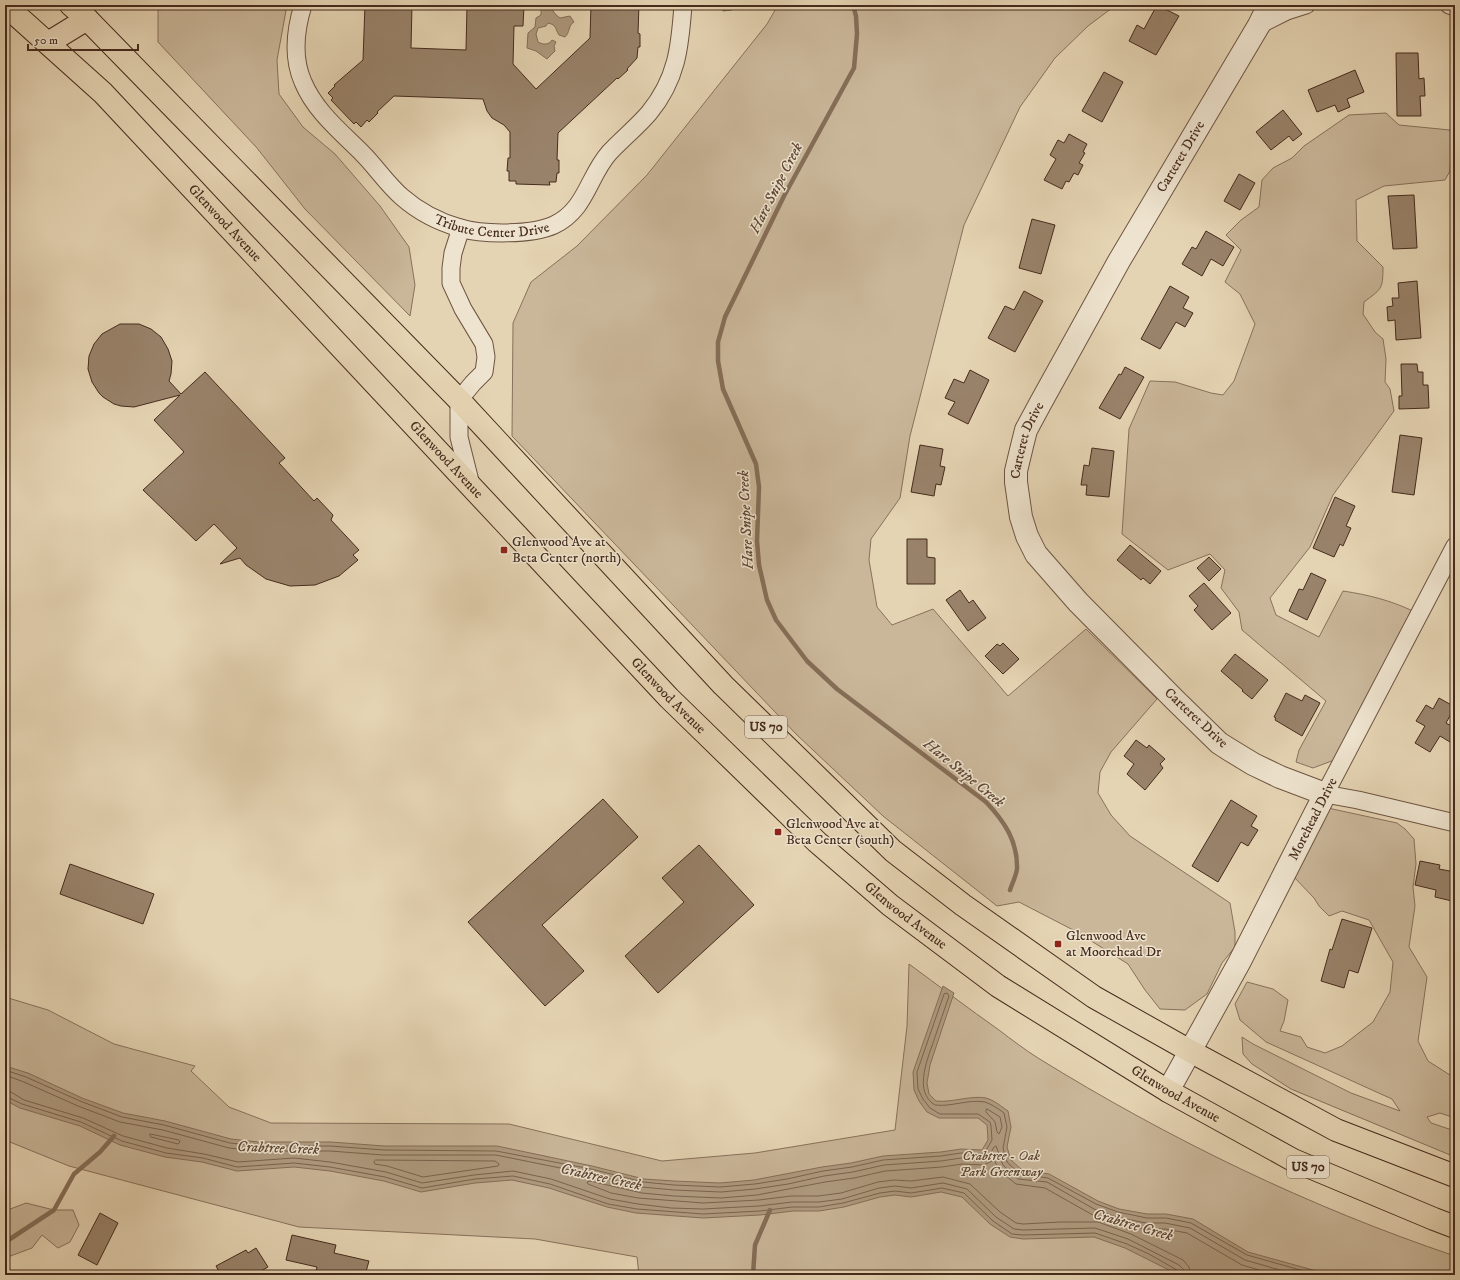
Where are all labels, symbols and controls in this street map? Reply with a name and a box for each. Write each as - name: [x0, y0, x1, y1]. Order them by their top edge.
- scale bar: [28, 26, 138, 52]
- text: 50 m: [34, 33, 58, 48]
- street label: Carteret Drive: [1153, 117, 1209, 196]
- water label: Hare Snipe Creek: [745, 139, 807, 237]
- street label: Glenwood Avenue: [184, 181, 266, 266]
- street label: Tribute Center Drive: [431, 210, 552, 242]
- street label: Carteret Drive: [1007, 399, 1048, 479]
- street label: Glenwood Avenue: [405, 417, 487, 503]
- water label: Hare Snipe Creek: [734, 469, 758, 571]
- place label: Glenwood Ave at Beta Center (north): [512, 533, 622, 567]
- marker: Glenwood Ave at Beta Center (north): [499, 545, 509, 555]
- street label: Glenwood Avenue: [627, 654, 710, 738]
- street label: Carteret Drive: [1160, 684, 1232, 752]
- road number: US 70: [745, 716, 787, 738]
- water label: Hare Snipe Creek: [919, 734, 1009, 812]
- street label: Morehead Drive: [1284, 774, 1342, 863]
- place label: Glenwood Ave at Beta Center (south): [786, 815, 895, 849]
- marker: Glenwood Ave at Beta Center (south): [773, 827, 783, 837]
- street label: Glenwood Avenue: [861, 878, 951, 954]
- place label: Glenwood Ave at Moorehead Dr: [1066, 927, 1162, 961]
- marker: Glenwood Ave at Moorehead Dr: [1053, 939, 1063, 949]
- street label: Glenwood Avenue: [1128, 1061, 1223, 1127]
- water label: Crabtree Creek: [237, 1137, 320, 1159]
- park label: Crabtree - Oak Park Greenway: [959, 1147, 1044, 1181]
- road number: US 70: [1287, 1156, 1329, 1178]
- water label: Crabtree Creek: [559, 1159, 644, 1195]
- water label: Crabtree Creek: [1091, 1205, 1176, 1246]

